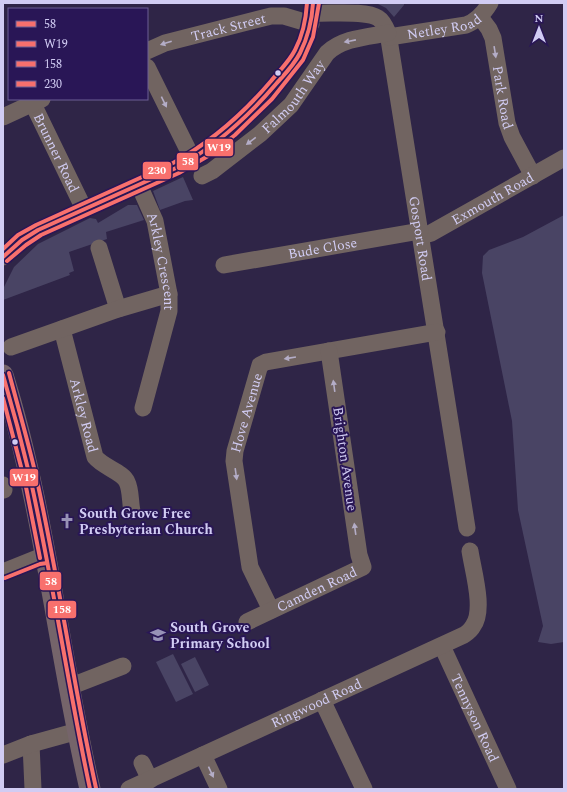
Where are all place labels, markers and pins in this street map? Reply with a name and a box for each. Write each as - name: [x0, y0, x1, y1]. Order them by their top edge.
- unlabelled marker: [273, 68, 283, 78]
- unlabelled marker: [10, 437, 20, 447]
- place label: South Grove Free Presbyterian Church: [79, 503, 213, 540]
- church icon: South Grove Free Presbyterian Church: [58, 512, 76, 530]
- place label: South Grove Primary School: [170, 617, 270, 654]
- school or university icon: South Grove Primary School: [149, 626, 167, 644]

